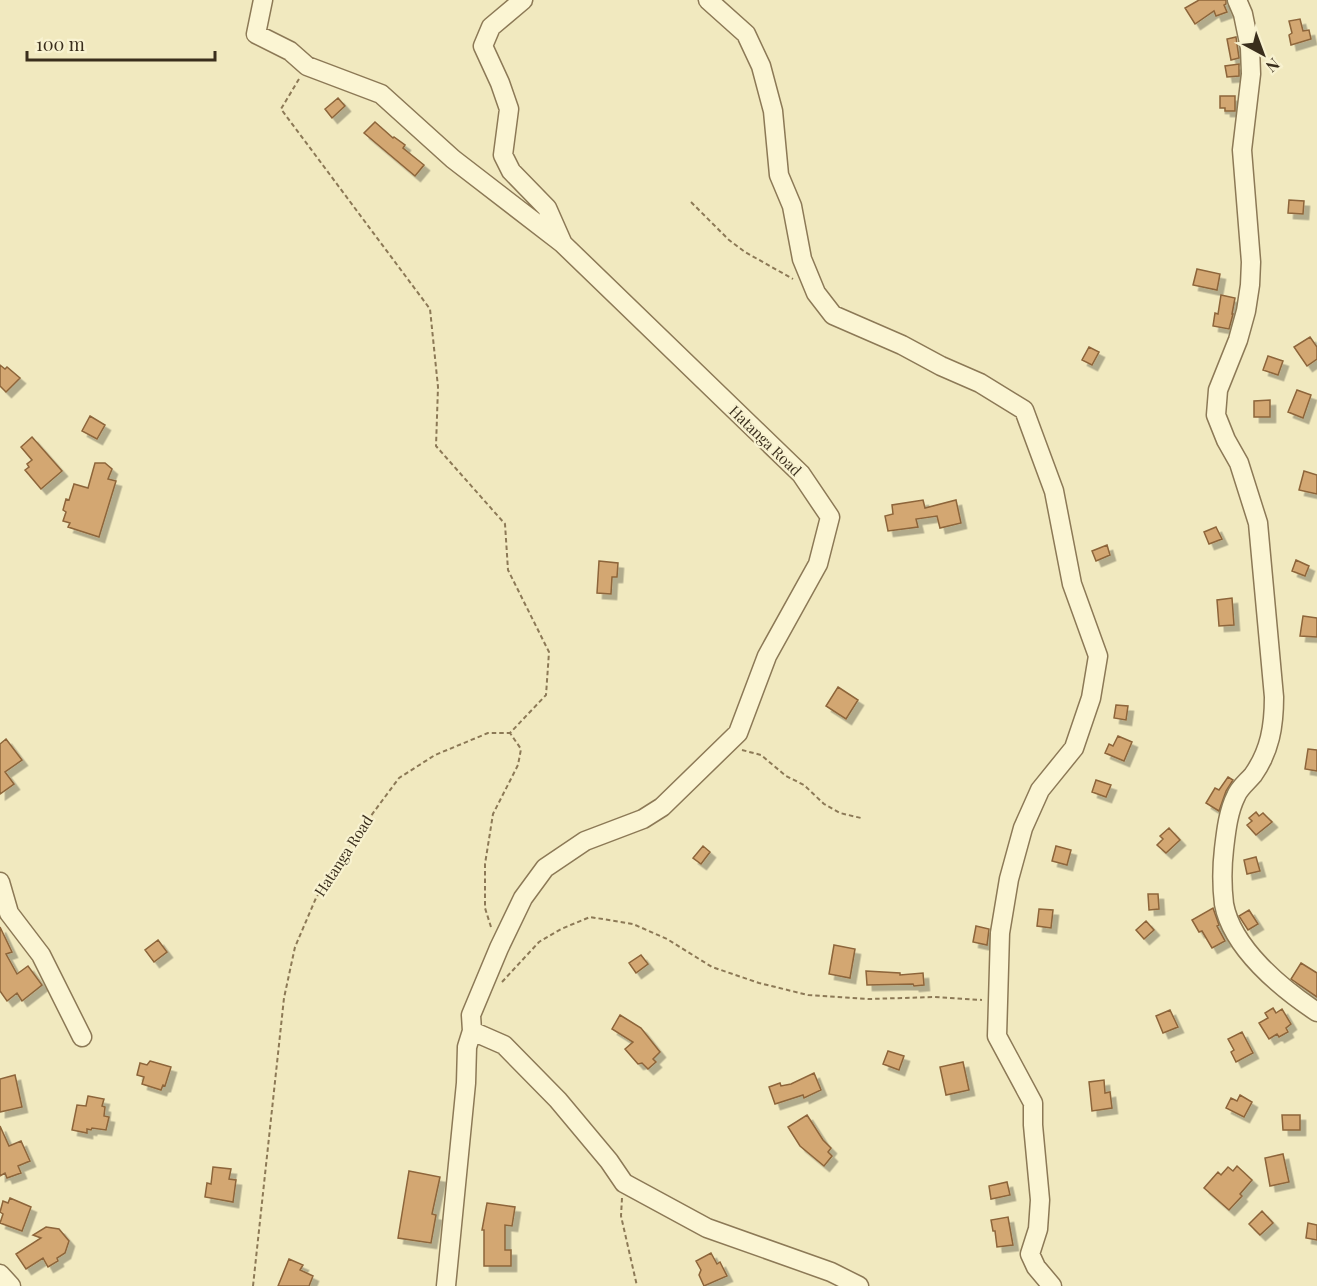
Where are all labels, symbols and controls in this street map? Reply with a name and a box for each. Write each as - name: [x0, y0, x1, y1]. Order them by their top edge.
- scale bar: [27, 24, 214, 62]
- north arrow: [1233, 24, 1293, 84]
- text: 100 m: [36, 32, 85, 56]
- text: N: [1262, 54, 1284, 78]
- street label: Hatanga Road: [725, 401, 806, 480]
- street label: Hatanga Road: [309, 811, 377, 900]

